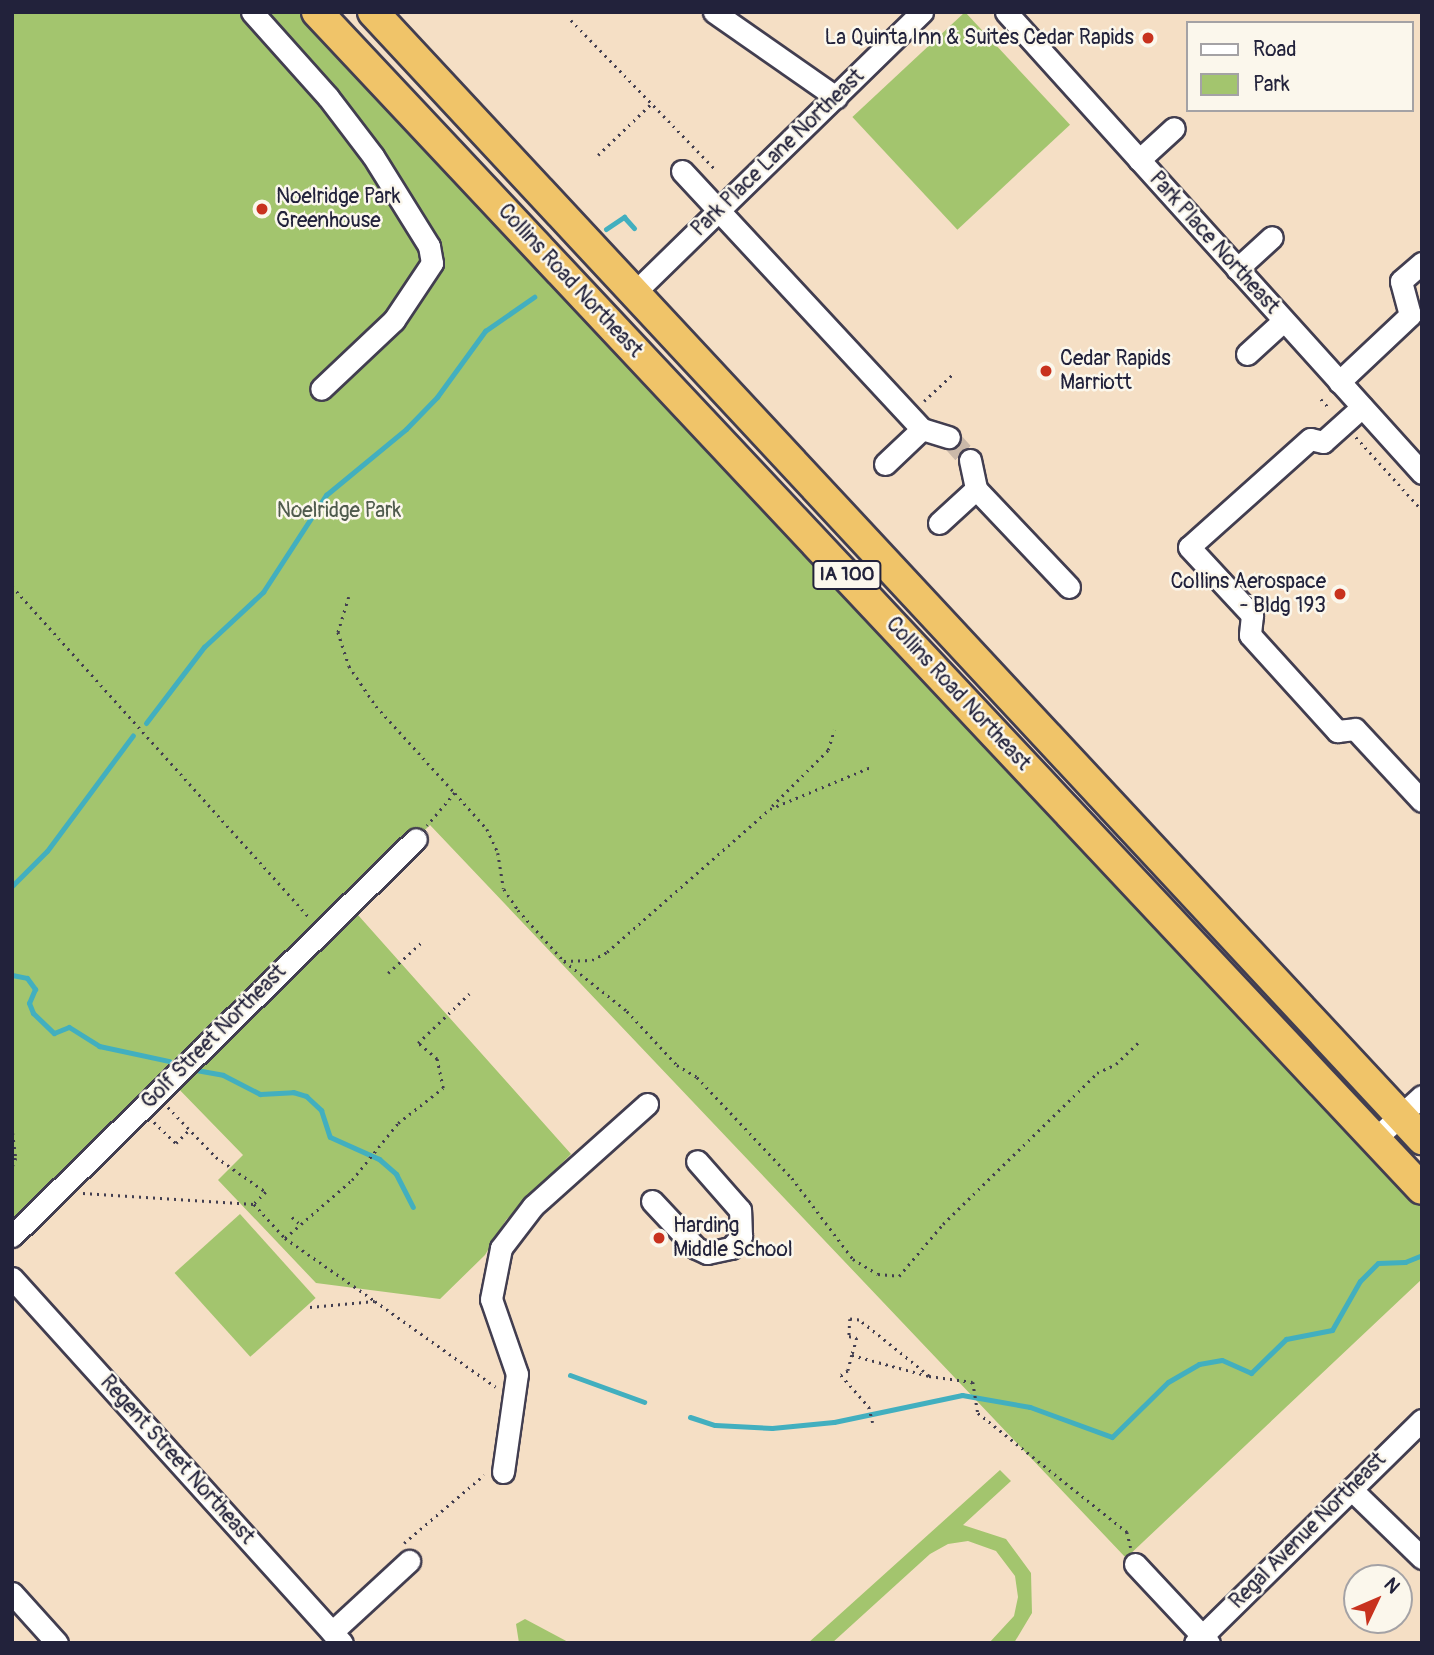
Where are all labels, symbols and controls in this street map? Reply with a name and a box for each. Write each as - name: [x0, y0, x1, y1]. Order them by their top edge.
- legend: [1186, 21, 1413, 112]
- place label: La Quinta Inn & Suites Cedar Rapids: [825, 25, 1134, 51]
- marker: La Quinta Inn & Suites Cedar Rapids: [1140, 30, 1156, 46]
- text: Road: [1253, 36, 1297, 63]
- street label: Park Place Lane Northeast: [686, 64, 870, 242]
- text: Park: [1253, 71, 1290, 98]
- street label: Park Place Northeast: [1144, 167, 1284, 319]
- place label: Noelridge Park Greenhouse: [276, 184, 400, 234]
- street label: Collins Road Northeast: [492, 199, 648, 363]
- marker: Noelridge Park Greenhouse: [254, 201, 270, 217]
- place label: Cedar Rapids Marriott: [1060, 346, 1171, 396]
- marker: Cedar Rapids Marriott: [1038, 363, 1054, 379]
- park label: Noelridge Park: [277, 498, 401, 524]
- road number: IA 100: [812, 560, 882, 590]
- place label: Collins Aerospace - Bldg 193: [1170, 569, 1326, 619]
- marker: Collins Aerospace - Bldg 193: [1332, 586, 1348, 602]
- street label: Collins Road Northeast: [880, 612, 1036, 776]
- street label: Golf Street Northeast: [136, 959, 292, 1115]
- place label: Harding Middle School: [673, 1213, 793, 1263]
- marker: Harding Middle School: [651, 1230, 667, 1246]
- street label: Regent Street Northeast: [95, 1370, 259, 1550]
- street label: Regal Avenue Northeast: [1225, 1448, 1391, 1614]
- north arrow: [1343, 1564, 1413, 1634]

